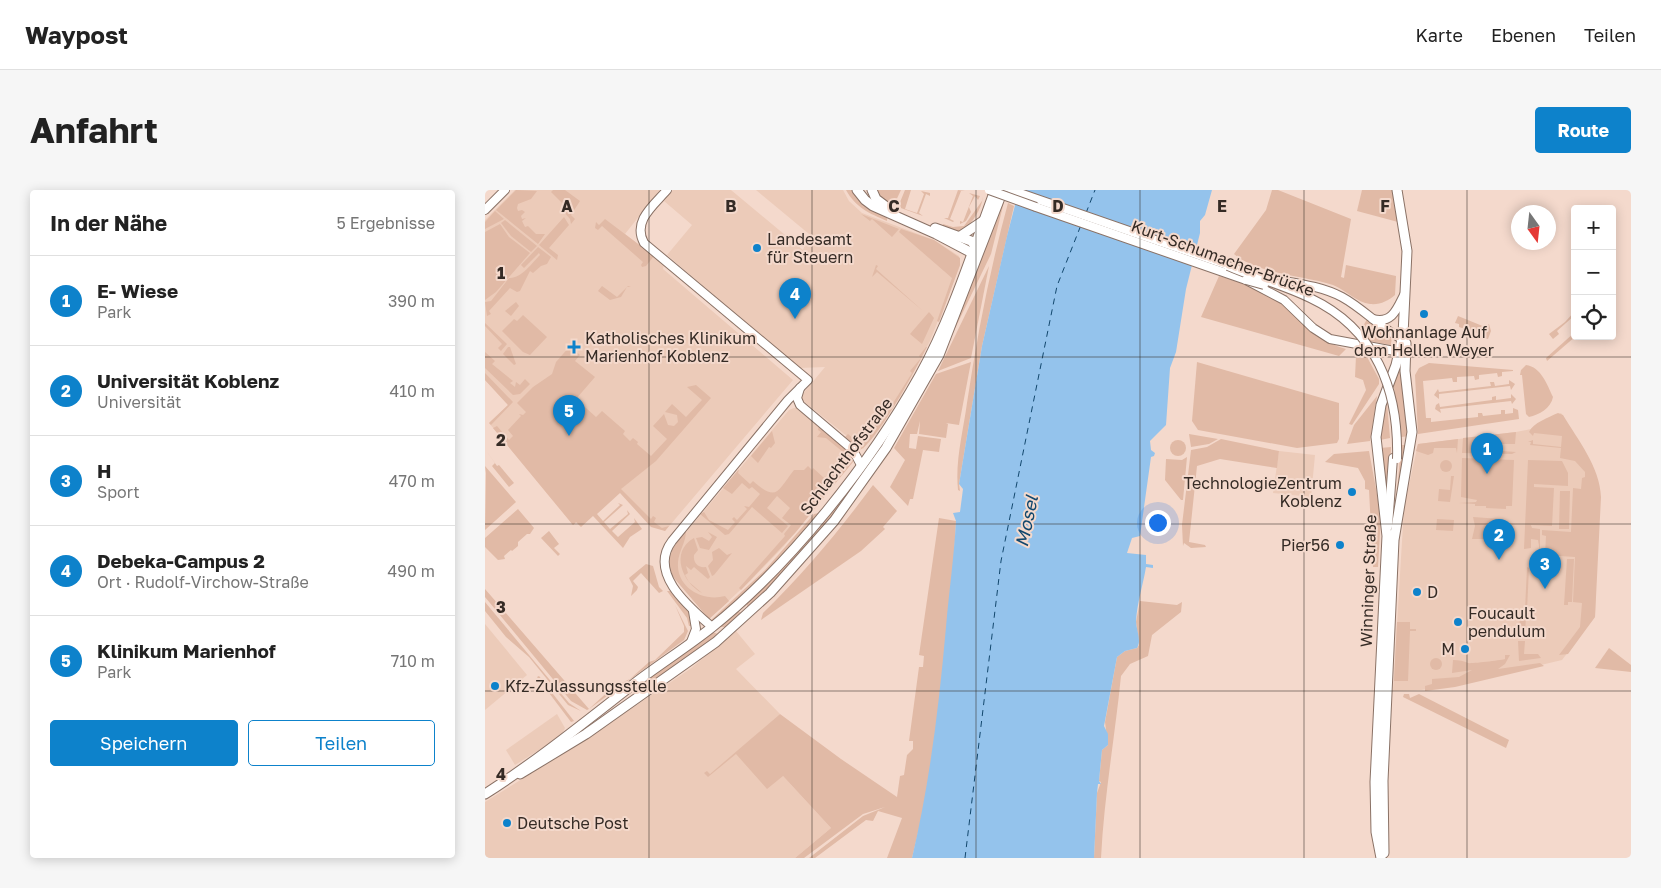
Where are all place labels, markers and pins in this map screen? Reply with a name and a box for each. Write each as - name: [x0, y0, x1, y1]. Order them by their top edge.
- place label: Landesamt für Steuern: [767, 229, 853, 267]
- marker: Landesamt für Steuern: [751, 242, 763, 254]
- pin: 4: [779, 278, 811, 319]
- marker: Wohnanlage Auf dem Hellen Weyer: [1418, 308, 1430, 320]
- place label: Wohnanlage Auf dem Hellen Weyer: [1354, 322, 1494, 360]
- place label: Katholisches Klinikum Marienhof Koblenz: [585, 328, 756, 366]
- marker: Katholisches Klinikum Marienhof Koblenz: [567, 340, 581, 354]
- pin: 5: [553, 395, 585, 436]
- pin: 1: [1471, 433, 1503, 474]
- place label: TechnologieZentrum Koblenz: [1184, 473, 1342, 511]
- marker: TechnologieZentrum Koblenz: [1346, 486, 1358, 498]
- pin: 2: [1483, 519, 1515, 560]
- place label: Pier56: [1281, 535, 1330, 555]
- marker: Pier56: [1334, 539, 1346, 551]
- pin: 3: [1529, 548, 1561, 589]
- place label: D: [1427, 582, 1438, 602]
- marker: D: [1411, 586, 1423, 598]
- place label: Foucault pendulum: [1468, 603, 1545, 641]
- marker: Foucault pendulum: [1452, 616, 1464, 628]
- place label: M: [1441, 639, 1455, 659]
- marker: M: [1459, 643, 1471, 655]
- place label: Kfz-Zulassungsstelle: [505, 676, 667, 696]
- marker: Kfz-Zulassungsstelle: [489, 680, 501, 692]
- place label: Deutsche Post: [517, 813, 629, 833]
- marker: Deutsche Post: [501, 817, 513, 829]

